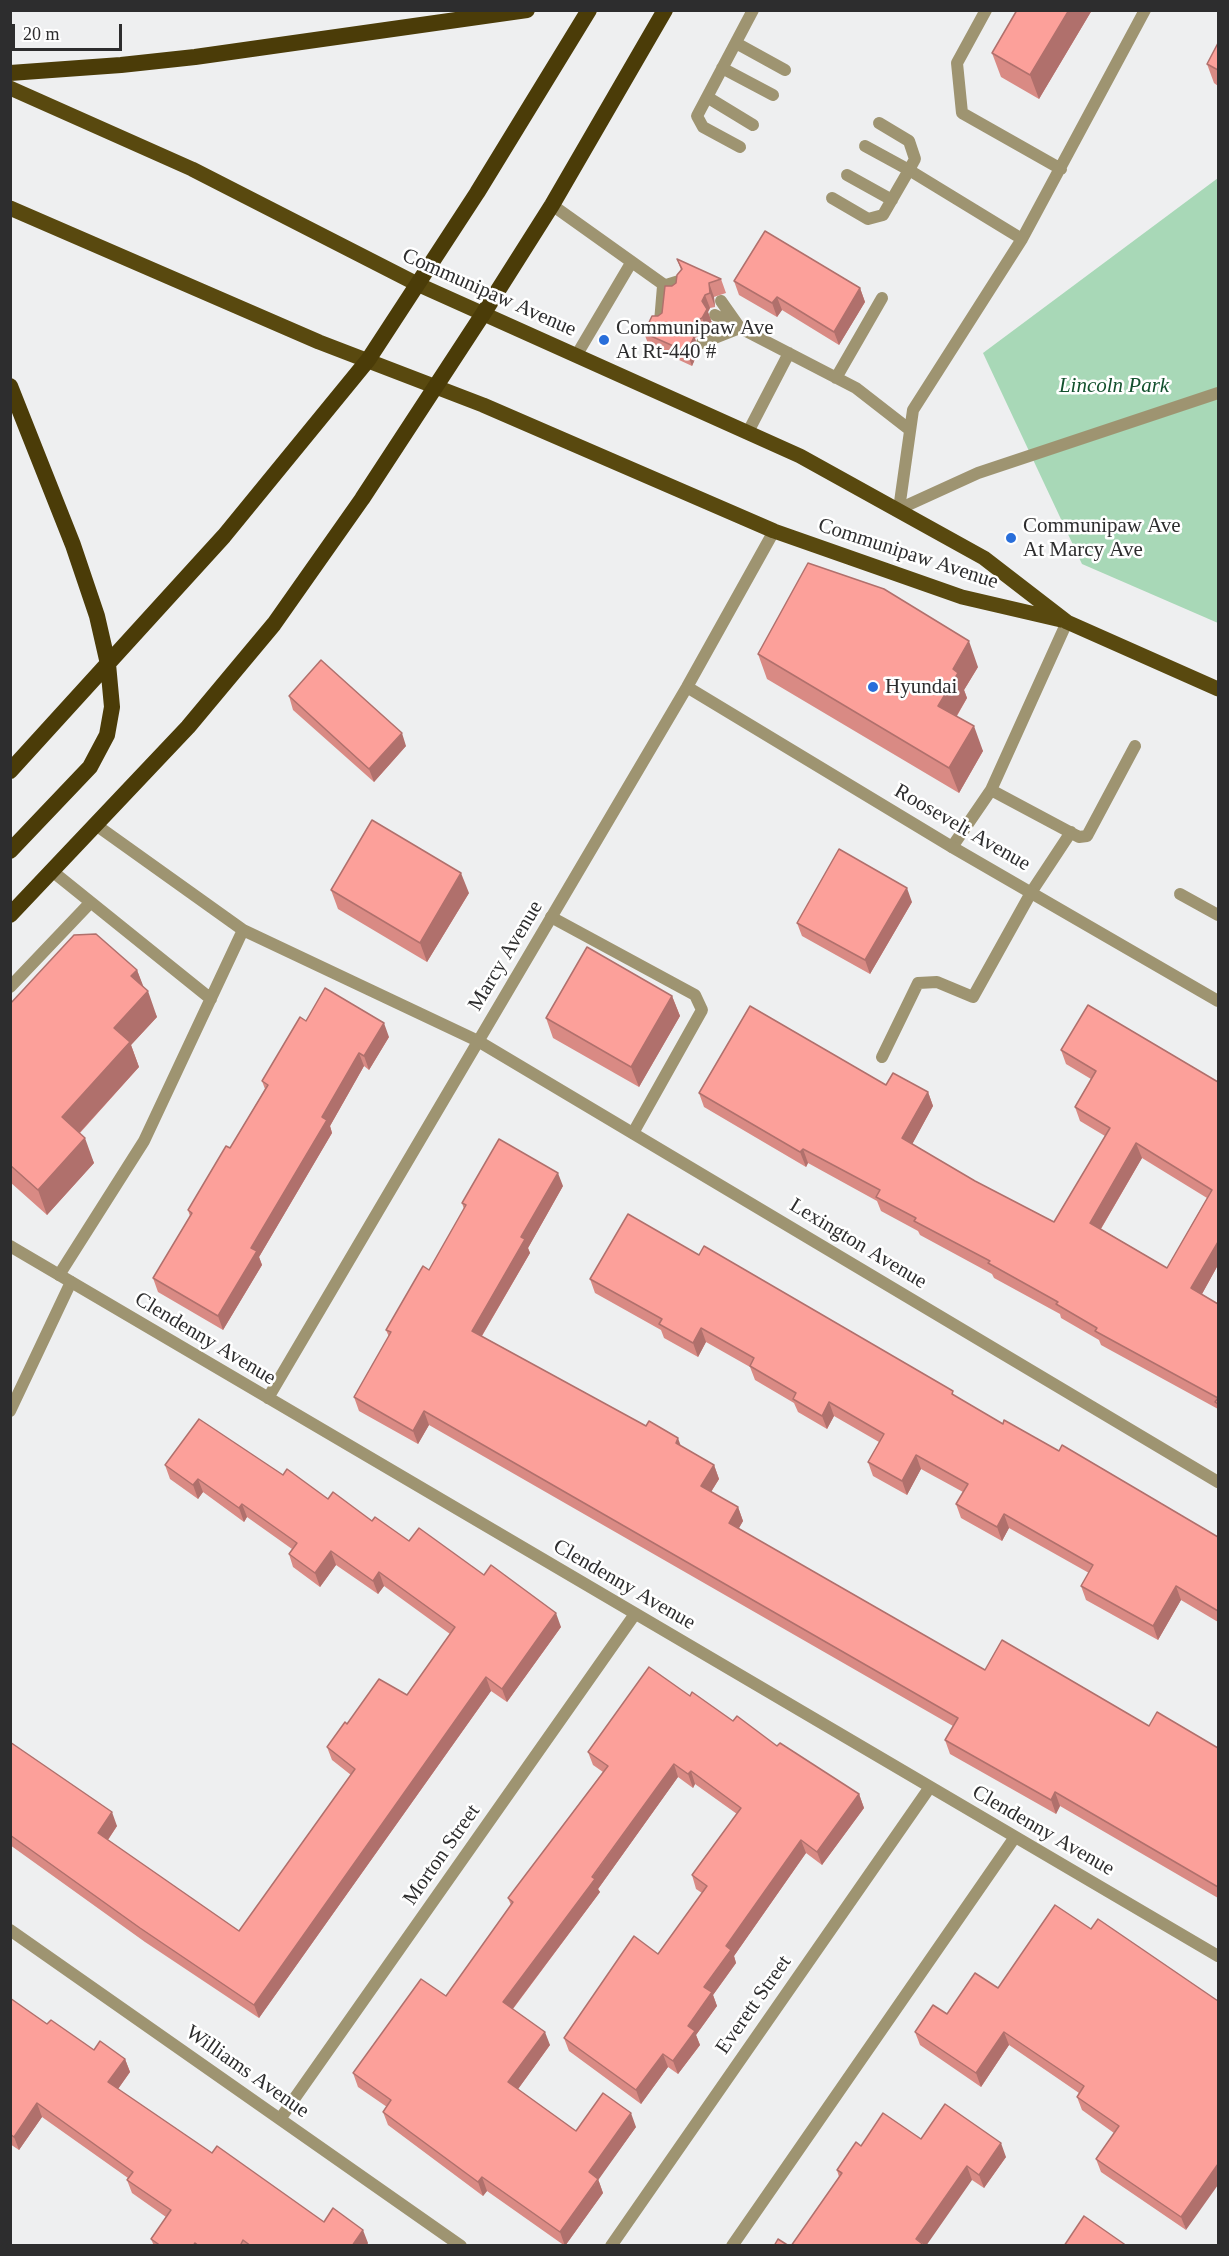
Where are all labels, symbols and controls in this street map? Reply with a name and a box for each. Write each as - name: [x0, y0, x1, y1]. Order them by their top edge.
- scale bar: [15, 12, 124, 50]
- text: 20 m: [23, 24, 60, 44]
- street label: Communipaw Avenue: [398, 243, 580, 343]
- place label: Communipaw Ave At Rt-440 #: [616, 315, 774, 365]
- marker: Communipaw Ave At Rt-440 #: [597, 333, 611, 347]
- park label: Lincoln Park: [1059, 373, 1169, 399]
- street label: Communipaw Avenue: [815, 513, 1001, 595]
- place label: Communipaw Ave At Marcy Ave: [1023, 513, 1181, 563]
- marker: Communipaw Ave At Marcy Ave: [1004, 531, 1018, 545]
- place label: Hyundai: [885, 674, 957, 700]
- marker: Hyundai: [866, 680, 880, 694]
- street label: Roosevelt Avenue: [889, 779, 1035, 877]
- street label: Marcy Avenue: [463, 896, 549, 1016]
- street label: Lexington Avenue: [785, 1193, 931, 1295]
- street label: Clendenny Avenue: [130, 1287, 280, 1391]
- street label: Clendenny Avenue: [548, 1534, 700, 1636]
- street label: Clendenny Avenue: [967, 1780, 1119, 1882]
- street label: Morton Street: [398, 1800, 486, 1910]
- street label: Everett Street: [711, 1951, 797, 2059]
- street label: Williams Avenue: [180, 2020, 314, 2124]

